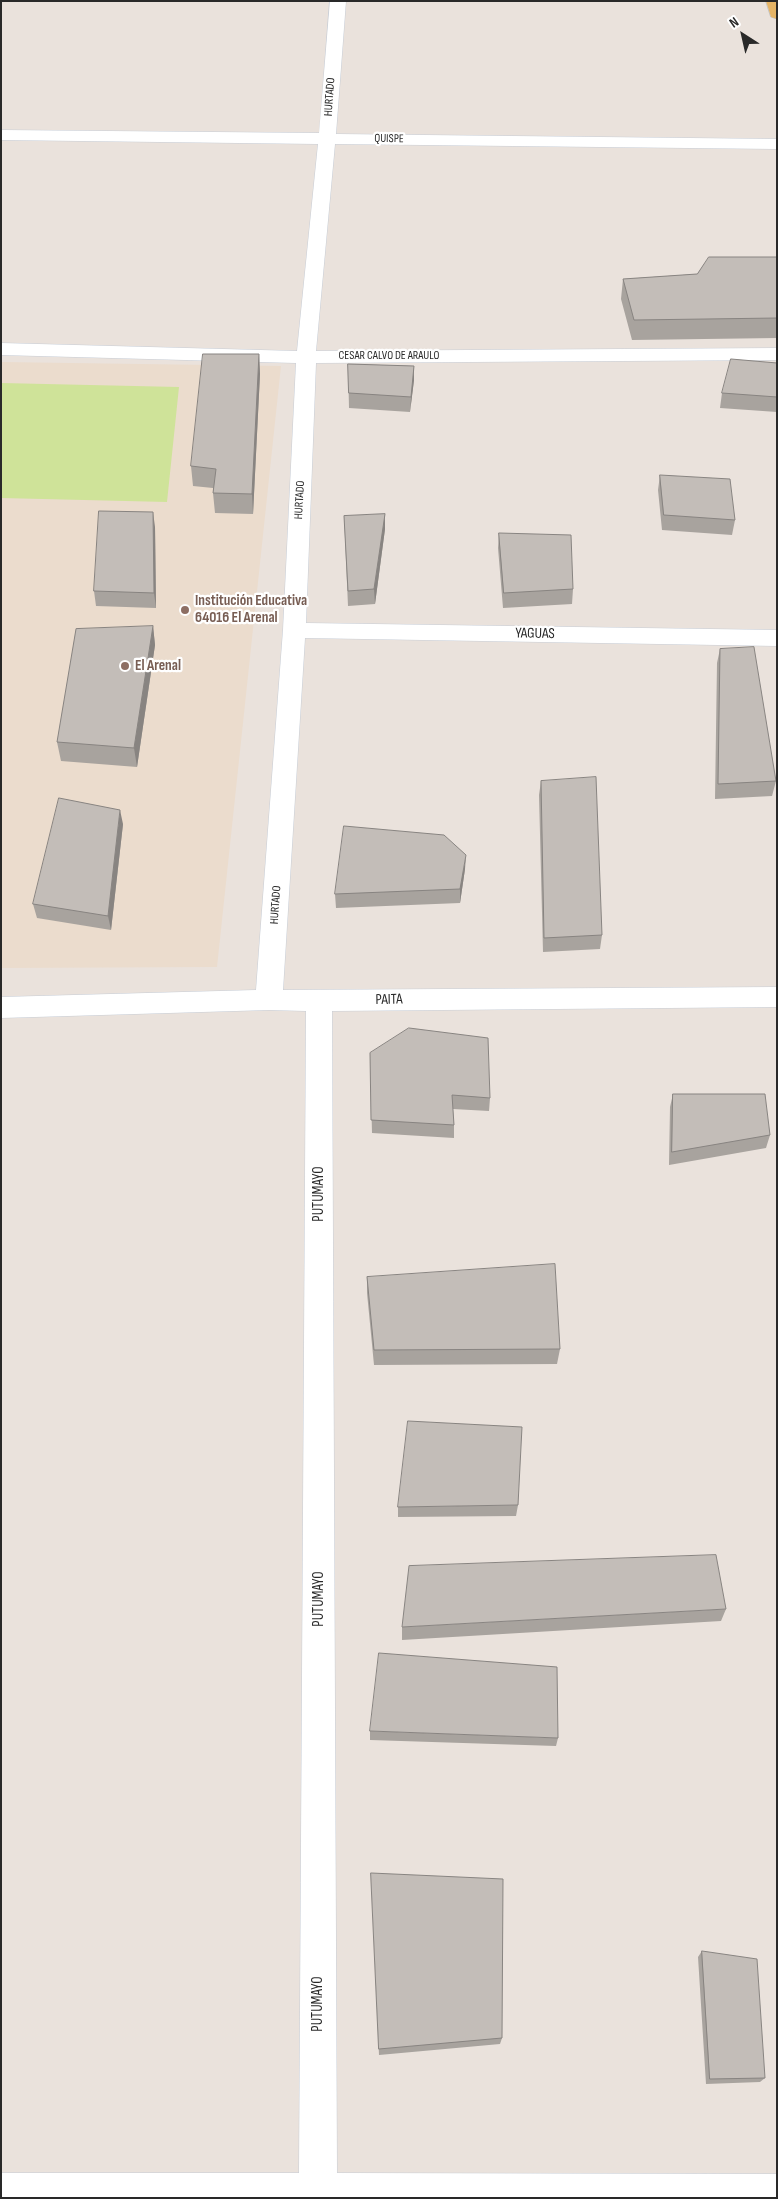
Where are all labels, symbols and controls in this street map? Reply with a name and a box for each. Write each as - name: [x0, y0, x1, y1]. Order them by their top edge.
- north arrow: [718, 10, 768, 60]
- text: N: [726, 13, 742, 31]
- street label: HURTADO: [321, 77, 339, 117]
- street label: QUISPE: [374, 132, 404, 146]
- street label: CESAR CALVO DE ARAULO: [339, 349, 439, 363]
- street label: HURTADO: [292, 480, 308, 520]
- place label: Institución Educativa 64016 El Arenal: [195, 592, 307, 627]
- marker: Institución Educativa 64016 El Arenal: [179, 604, 191, 616]
- street label: YAGUAS: [515, 625, 555, 643]
- place label: El Arenal: [135, 657, 181, 675]
- marker: El Arenal: [119, 660, 131, 672]
- street label: HURTADO: [267, 885, 285, 925]
- street label: PAITA: [375, 991, 403, 1009]
- street label: PUTUMAYO: [310, 1166, 328, 1222]
- street label: PUTUMAYO: [310, 1571, 328, 1627]
- street label: PUTUMAYO: [309, 1976, 327, 2032]

